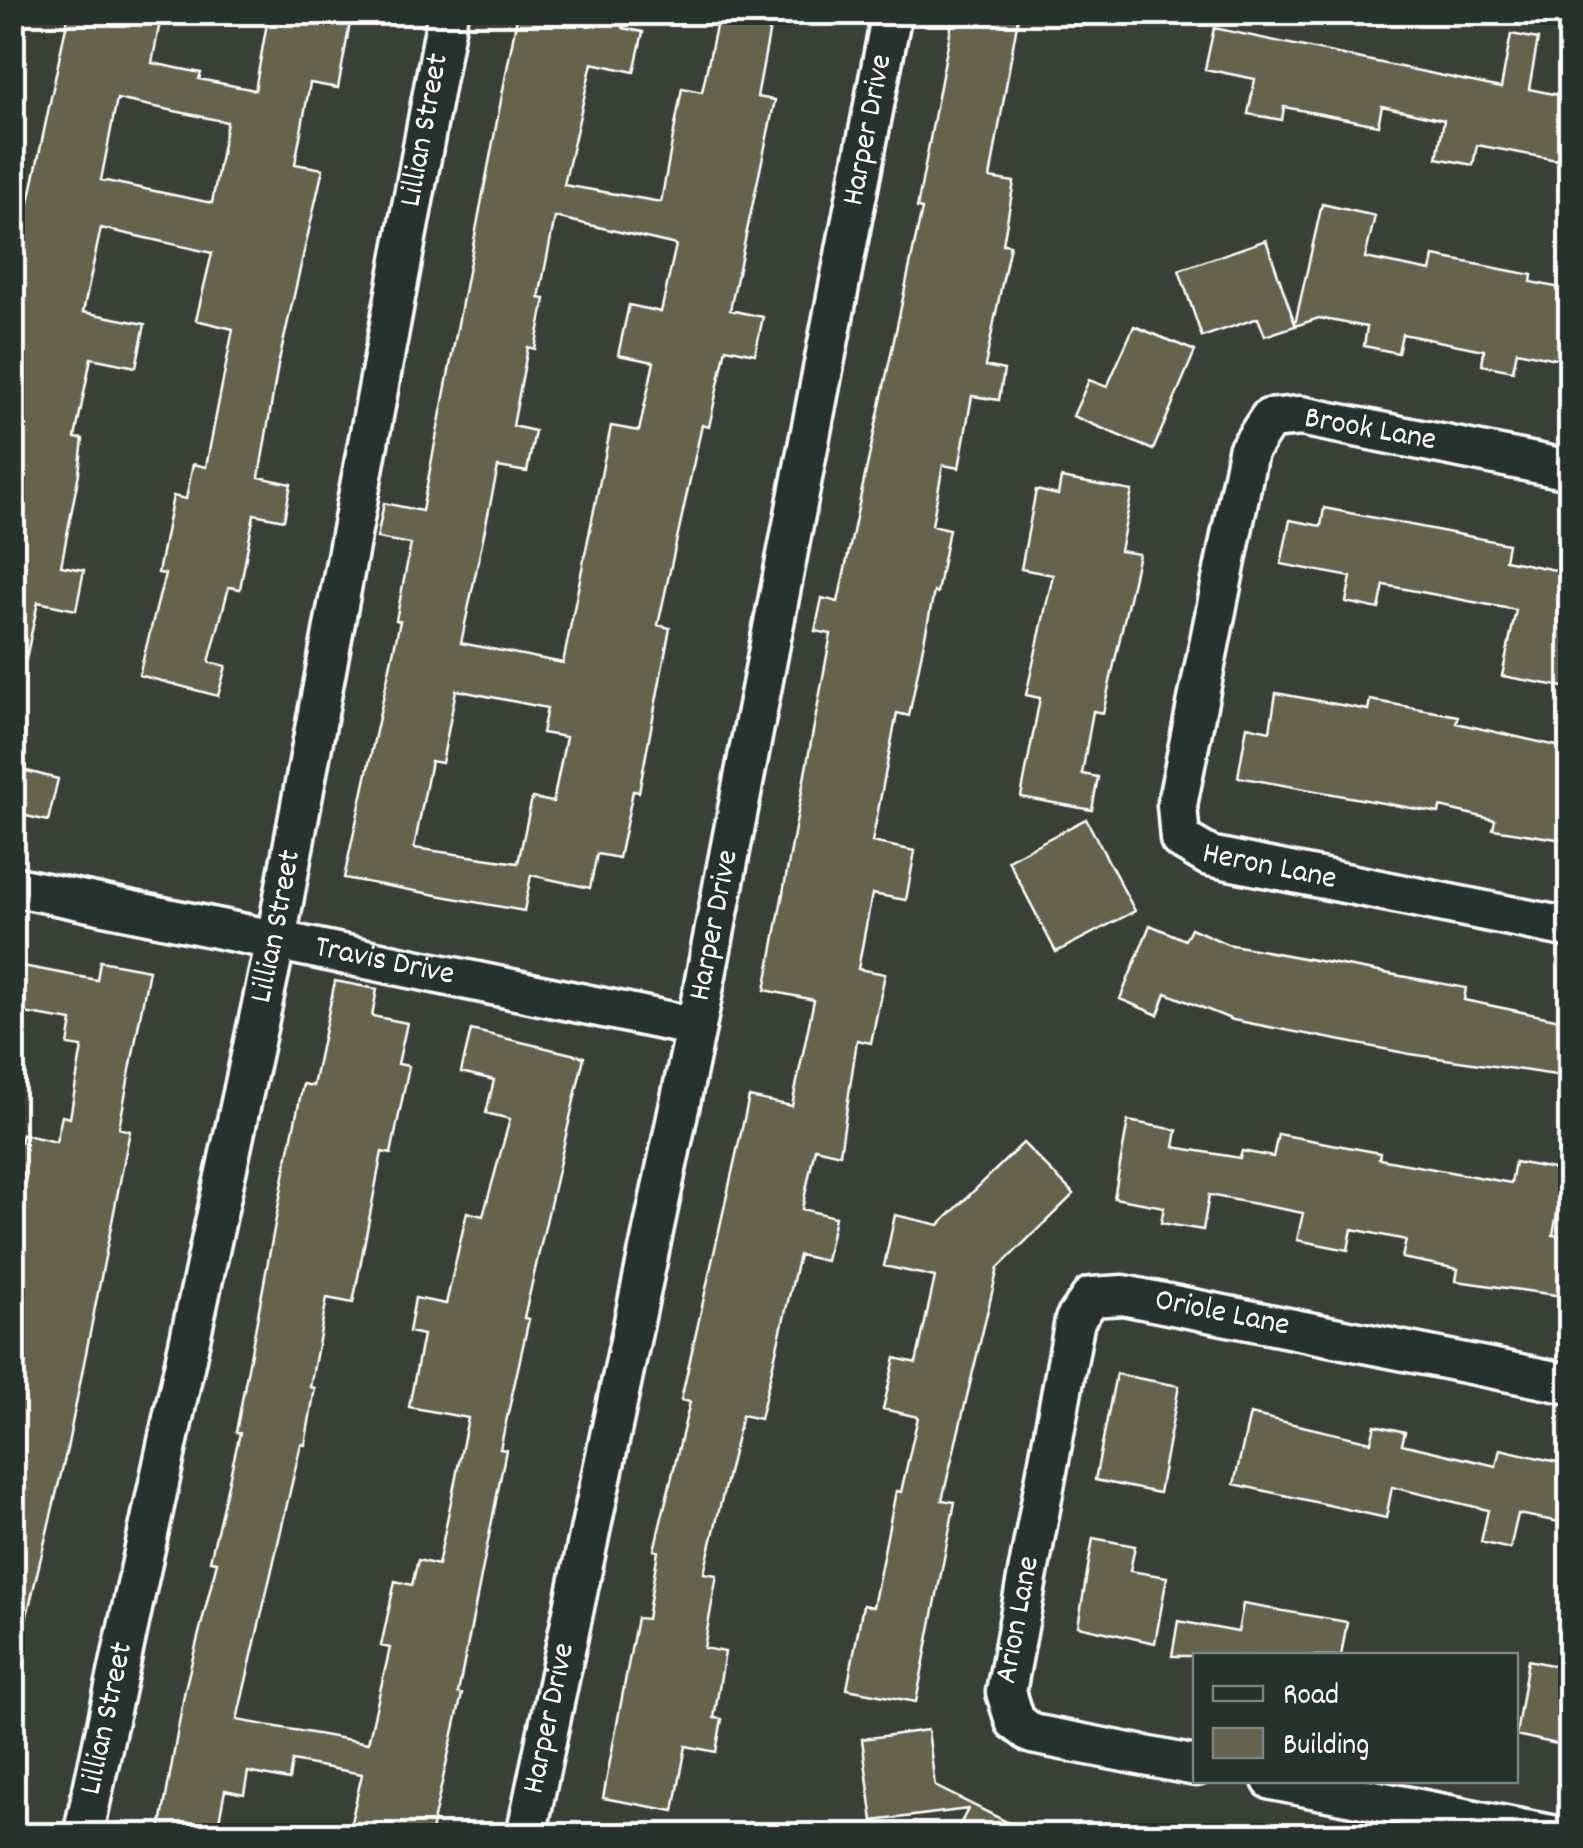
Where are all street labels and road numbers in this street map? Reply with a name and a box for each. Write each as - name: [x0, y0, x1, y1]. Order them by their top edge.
- street label: Lillian Street: [389, 50, 463, 211]
- street label: Harper Drive: [832, 51, 906, 210]
- street label: Brook Lane: [1301, 397, 1439, 465]
- street label: Heron Lane: [1198, 832, 1340, 904]
- street label: Lillian Street: [240, 846, 315, 1007]
- street label: Harper Drive: [679, 846, 753, 1005]
- street label: Travis Drive: [310, 926, 458, 1000]
- street label: Oriole Lane: [1150, 1279, 1293, 1351]
- street label: Arion Lane: [985, 1553, 1054, 1687]
- street label: Lillian Street: [69, 1638, 147, 1799]
- street label: Harper Drive: [512, 1639, 589, 1798]

